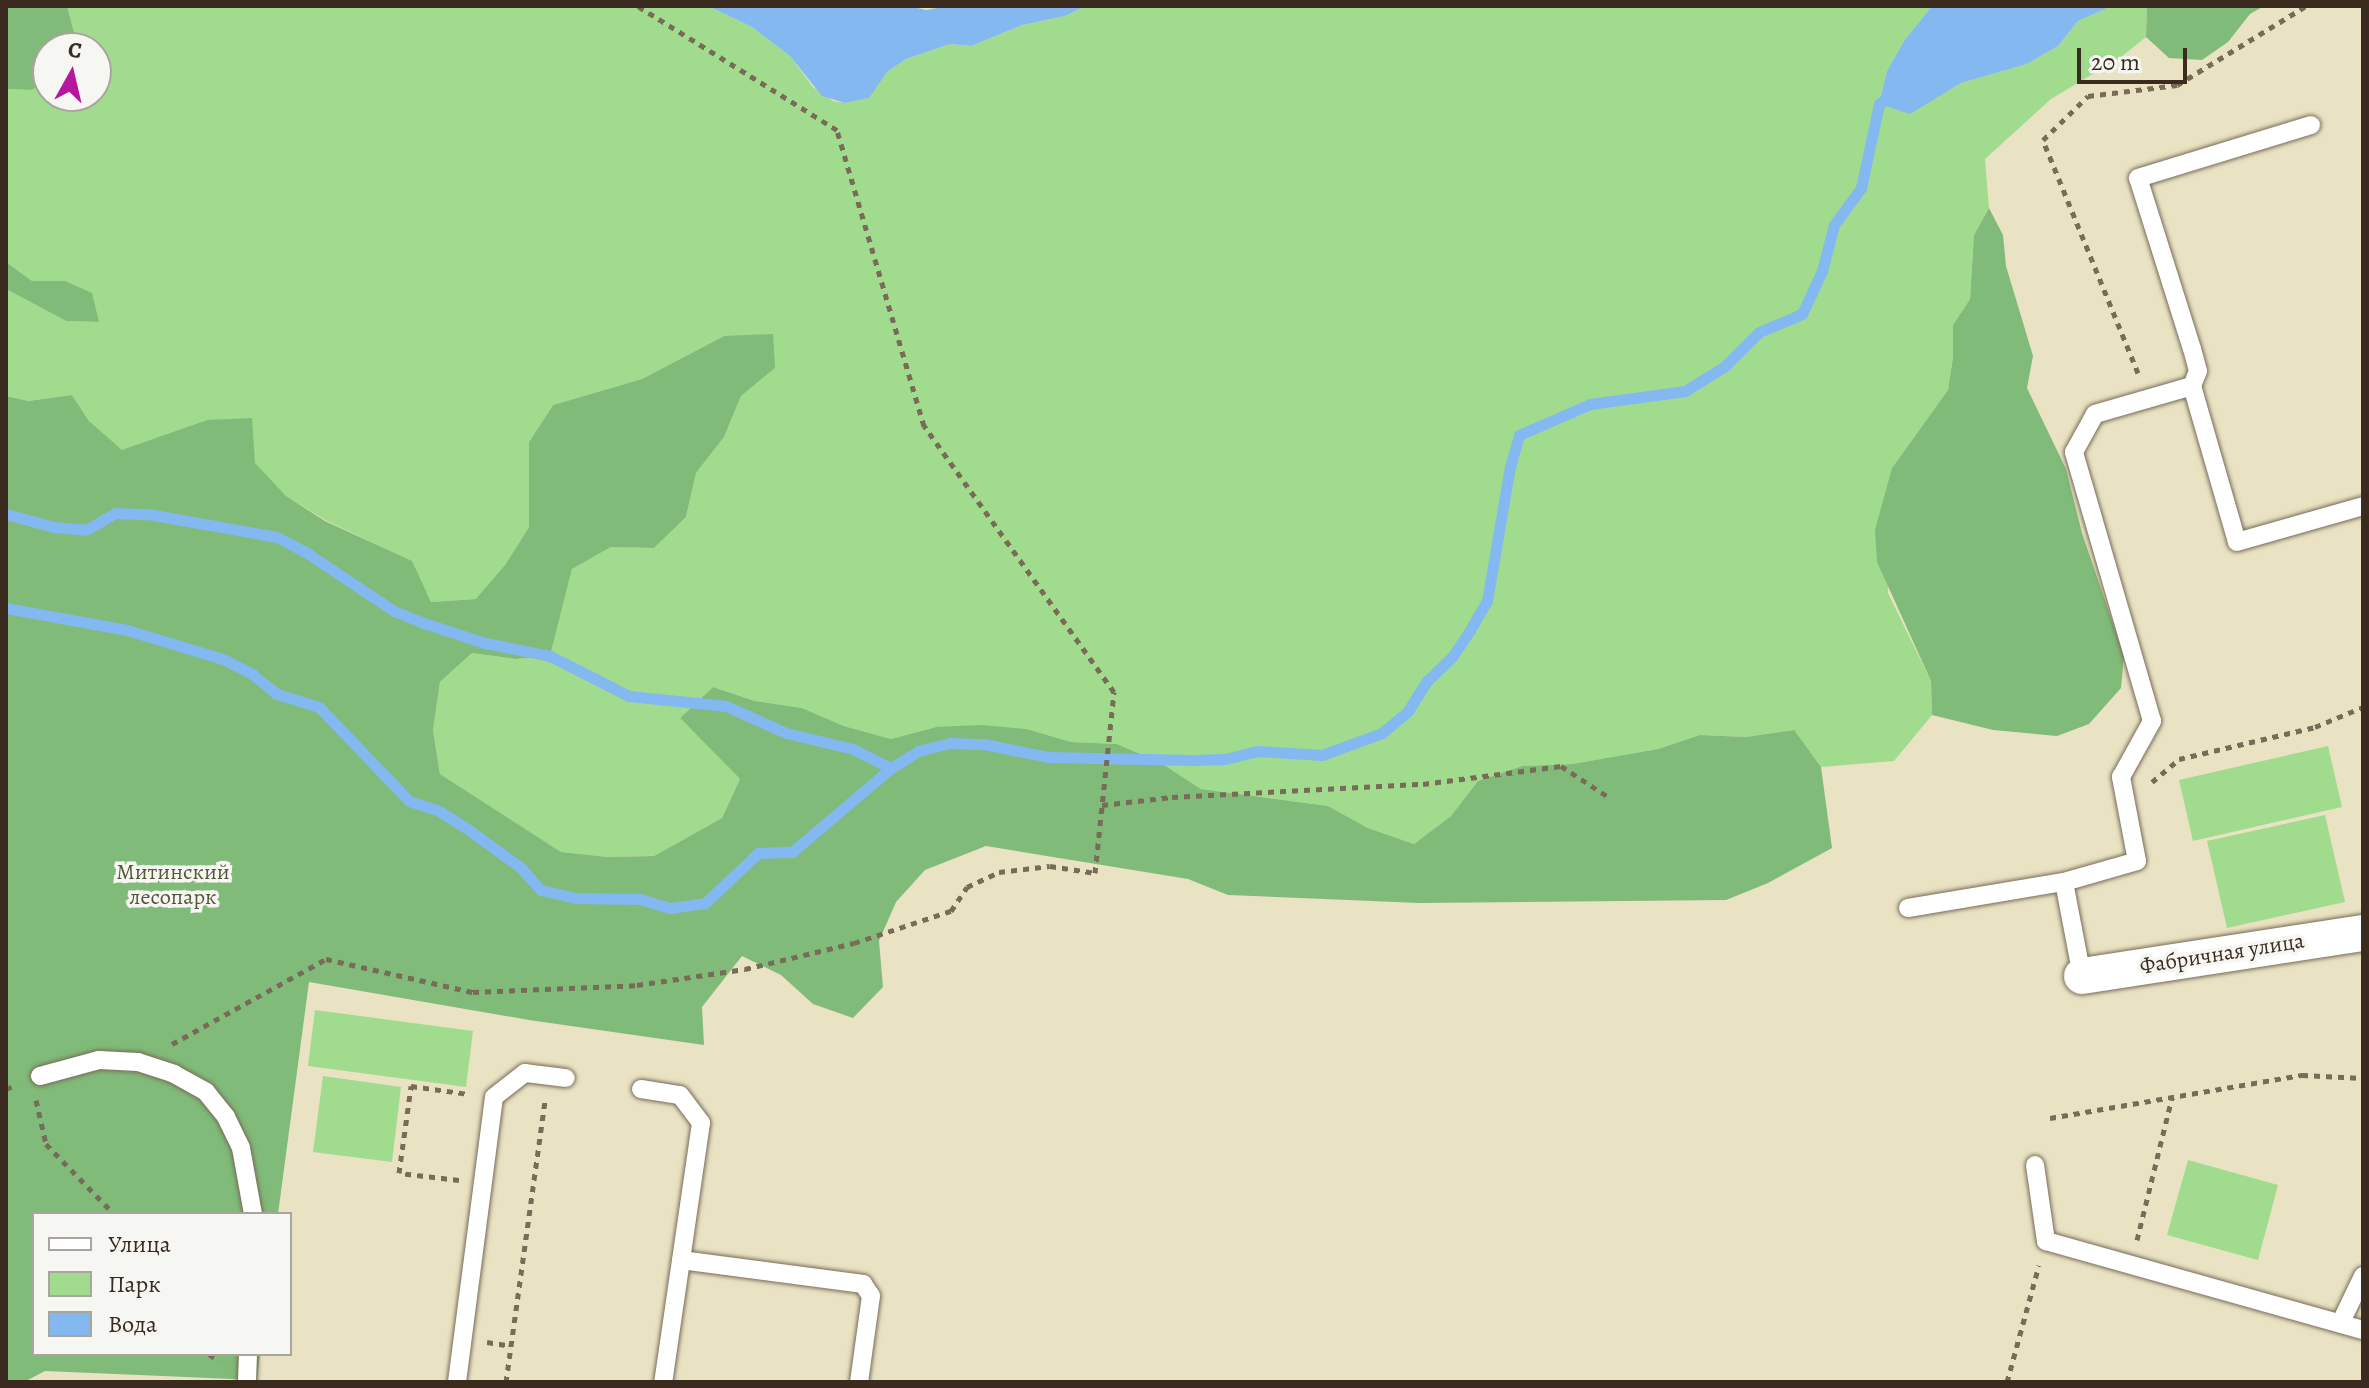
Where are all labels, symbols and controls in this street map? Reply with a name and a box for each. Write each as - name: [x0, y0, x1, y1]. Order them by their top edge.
- north arrow: [32, 32, 112, 112]
- scale bar: [2081, 32, 2191, 82]
- text: С: [66, 34, 84, 66]
- text: 20 m: [2091, 46, 2140, 78]
- park label: Митинский лесопарк: [116, 859, 230, 910]
- street label: Фабричная улица: [2138, 928, 2306, 980]
- legend: [32, 1212, 292, 1356]
- text: Улица: [108, 1228, 171, 1260]
- text: Парк: [108, 1268, 161, 1300]
- text: Вода: [108, 1308, 157, 1340]

